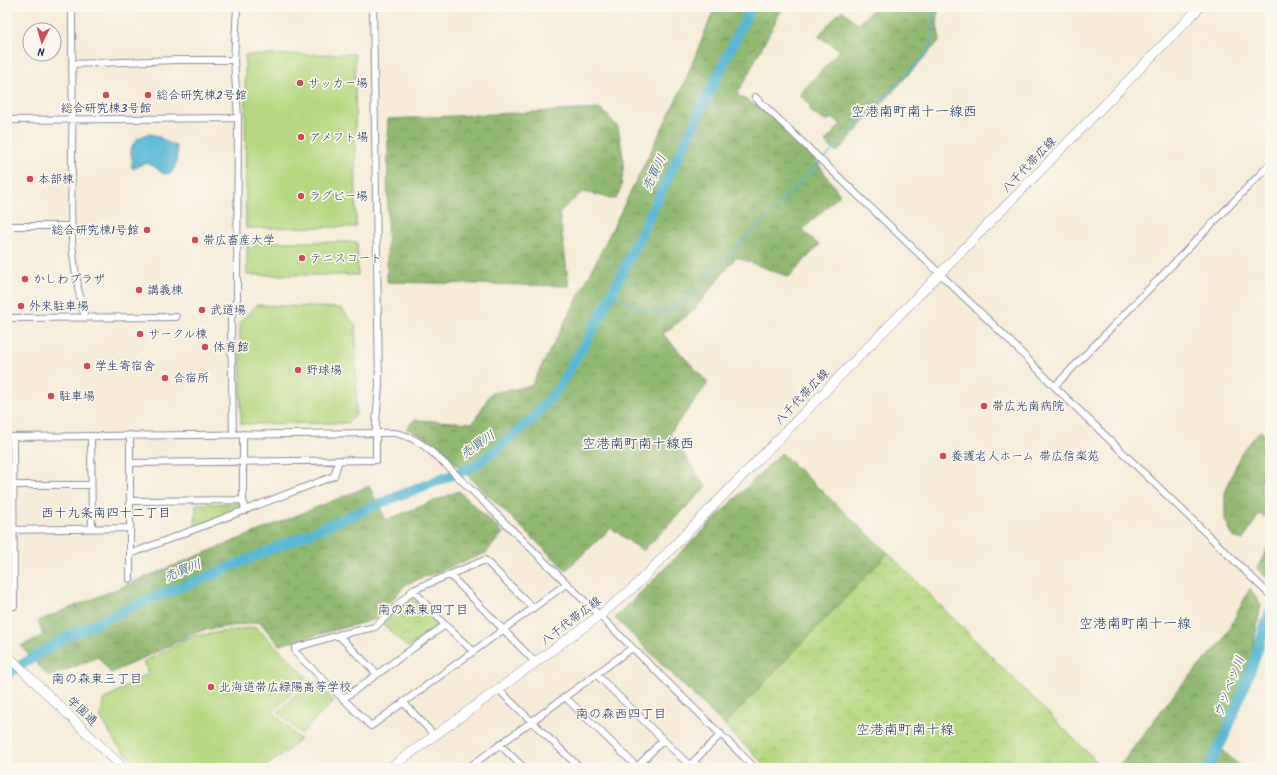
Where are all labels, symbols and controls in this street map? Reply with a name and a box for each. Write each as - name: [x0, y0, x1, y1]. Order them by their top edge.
- north arrow: [22, 22, 62, 62]
- text: N: [37, 42, 45, 60]
- place label: サッカー場: [308, 74, 368, 93]
- marker: サッカー場: [295, 78, 305, 88]
- place label: 総合研究棟2号館: [156, 86, 247, 105]
- marker: 総合研究棟3号館: [101, 90, 111, 100]
- marker: 総合研究棟2号館: [143, 90, 153, 100]
- place label: 総合研究棟3号館: [61, 99, 151, 118]
- district label: 空港南町南十一線西: [851, 101, 977, 123]
- place label: アメフト場: [309, 128, 369, 147]
- marker: アメフト場: [296, 132, 306, 142]
- street label: 八千代帯広線: [997, 132, 1061, 198]
- water label: 売買川: [637, 151, 673, 195]
- place label: 本部棟: [38, 170, 74, 189]
- marker: 本部棟: [25, 174, 35, 184]
- place label: ラグビー場: [309, 187, 368, 206]
- marker: ラグビー場: [296, 191, 306, 201]
- place label: 総合研究棟1号館: [51, 221, 139, 240]
- marker: 総合研究棟1号館: [142, 225, 152, 235]
- place label: 帯広畜産大学: [203, 231, 275, 250]
- marker: 帯広畜産大学: [190, 235, 200, 245]
- place label: テニスコート: [310, 249, 382, 268]
- marker: テニスコート: [297, 253, 307, 263]
- place label: かしわプラザ: [33, 270, 105, 289]
- marker: かしわプラザ: [20, 274, 30, 284]
- place label: 講義棟: [147, 281, 183, 300]
- marker: 講義棟: [134, 285, 144, 295]
- place label: 外来駐車場: [29, 297, 89, 316]
- marker: 外来駐車場: [16, 301, 26, 311]
- place label: 武道場: [210, 301, 246, 320]
- marker: 武道場: [197, 305, 207, 315]
- place label: サークル棟: [148, 325, 207, 344]
- marker: サークル棟: [135, 329, 145, 339]
- place label: 体育館: [213, 338, 249, 357]
- marker: 体育館: [200, 342, 210, 352]
- place label: 学生寄宿舎: [95, 357, 155, 376]
- marker: 学生寄宿舎: [82, 361, 92, 371]
- place label: 野球場: [306, 361, 342, 380]
- street label: 八千代帯広線: [770, 364, 834, 430]
- marker: 野球場: [293, 365, 303, 375]
- place label: 合宿所: [173, 369, 209, 388]
- marker: 合宿所: [160, 373, 170, 383]
- place label: 駐車場: [59, 387, 95, 406]
- marker: 駐車場: [46, 391, 56, 401]
- place label: 帯広光南病院: [992, 397, 1064, 416]
- marker: 帯広光南病院: [979, 401, 989, 411]
- water label: 売買川: [456, 425, 500, 465]
- district label: 空港南町南十線西: [582, 433, 694, 455]
- place label: 養護老人ホーム 帯広信楽苑: [951, 447, 1099, 466]
- marker: 養護老人ホーム 帯広信楽苑: [938, 451, 948, 461]
- district label: 西十九条南四十二丁目: [41, 503, 171, 524]
- water label: 売買川: [161, 554, 205, 588]
- street label: 八千代帯広線: [537, 592, 605, 650]
- district label: 南の森東四丁目: [377, 600, 469, 621]
- district label: 空港南町南十一線: [1079, 613, 1191, 635]
- water label: ウツベツ川: [1209, 653, 1251, 721]
- district label: 南の森東三丁目: [51, 669, 143, 690]
- place label: 北海道帯広緑陽高等学校: [219, 678, 351, 697]
- marker: 北海道帯広緑陽高等学校: [206, 682, 216, 692]
- street label: 学園通: [62, 692, 102, 730]
- district label: 南の森西四丁目: [575, 704, 667, 725]
- district label: 空港南町南十線: [856, 719, 954, 741]

